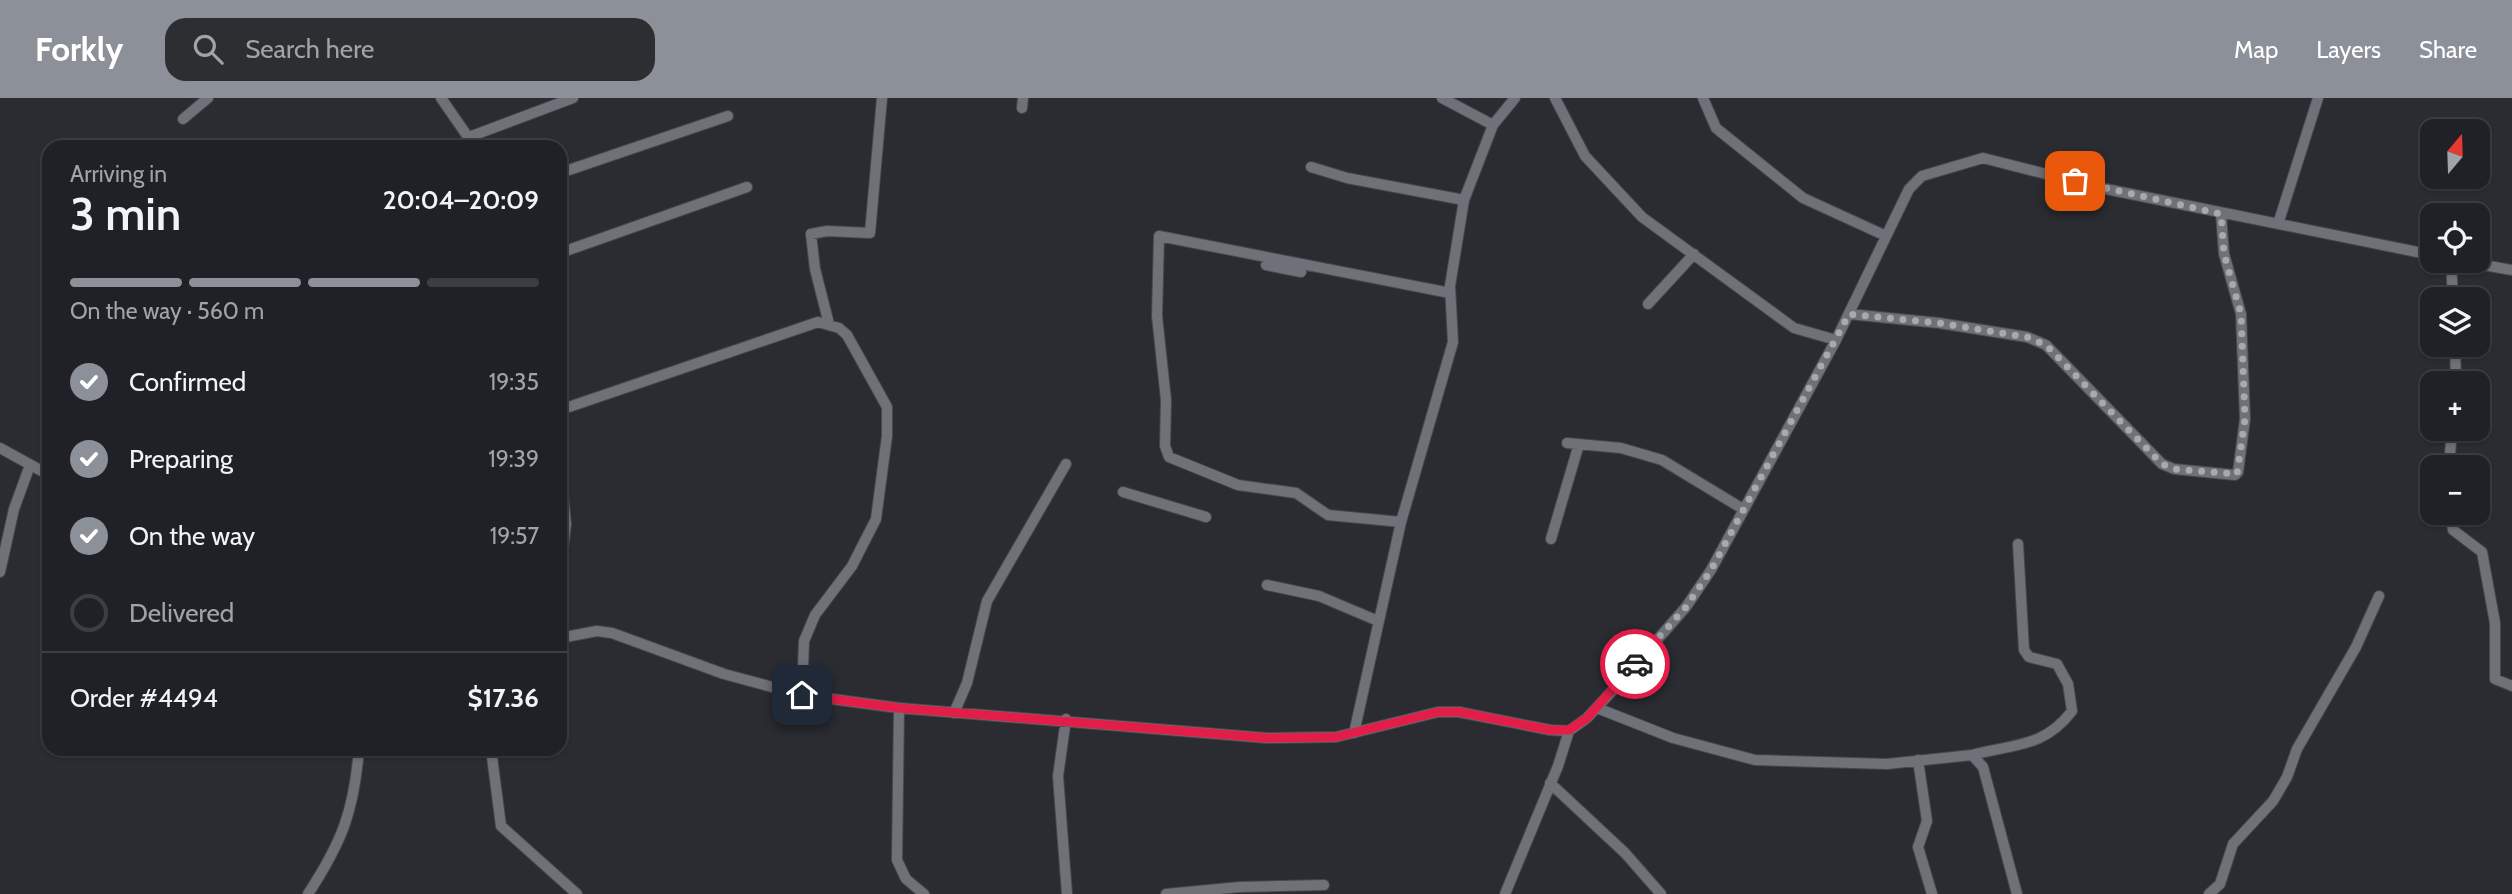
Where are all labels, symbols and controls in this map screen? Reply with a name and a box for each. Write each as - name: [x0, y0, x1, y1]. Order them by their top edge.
- search box: [165, 18, 655, 81]
- text: Forkly: [35, 29, 123, 69]
- icon: search: [189, 30, 227, 68]
- text: Search here: [245, 33, 374, 65]
- text: Map: [2234, 35, 2278, 64]
- text: Layers: [2316, 35, 2381, 64]
- text: Share: [2419, 35, 2477, 64]
- north arrow: [2420, 119, 2490, 189]
- map controls: [2420, 119, 2490, 525]
- pin: [2045, 151, 2105, 211]
- text: Arriving in: [70, 160, 167, 188]
- icon: bag: [2056, 162, 2094, 200]
- text: 20:04–20:09: [383, 184, 539, 216]
- text: 3 min: [70, 186, 181, 242]
- button: locate: [2420, 203, 2490, 273]
- button: layers: [2420, 287, 2490, 357]
- text: On the way · 560 m: [70, 297, 264, 325]
- icon: check: [70, 363, 108, 401]
- text: Confirmed: [129, 366, 246, 398]
- text: 19:35: [489, 368, 539, 396]
- button: +: [2420, 371, 2490, 441]
- icon: check: [70, 440, 108, 478]
- text: Preparing: [129, 443, 233, 475]
- text: 19:39: [488, 445, 539, 473]
- button: −: [2420, 455, 2490, 525]
- icon: check: [70, 517, 108, 555]
- text: On the way: [129, 520, 255, 552]
- text: 19:57: [490, 522, 539, 550]
- text: Delivered: [129, 597, 234, 629]
- courier: [1600, 629, 1670, 699]
- icon: car: [1616, 645, 1654, 683]
- pin: [772, 665, 832, 725]
- icon: home: [783, 676, 821, 714]
- text: Order #4494: [70, 682, 218, 714]
- text: $17.36: [468, 682, 539, 714]

